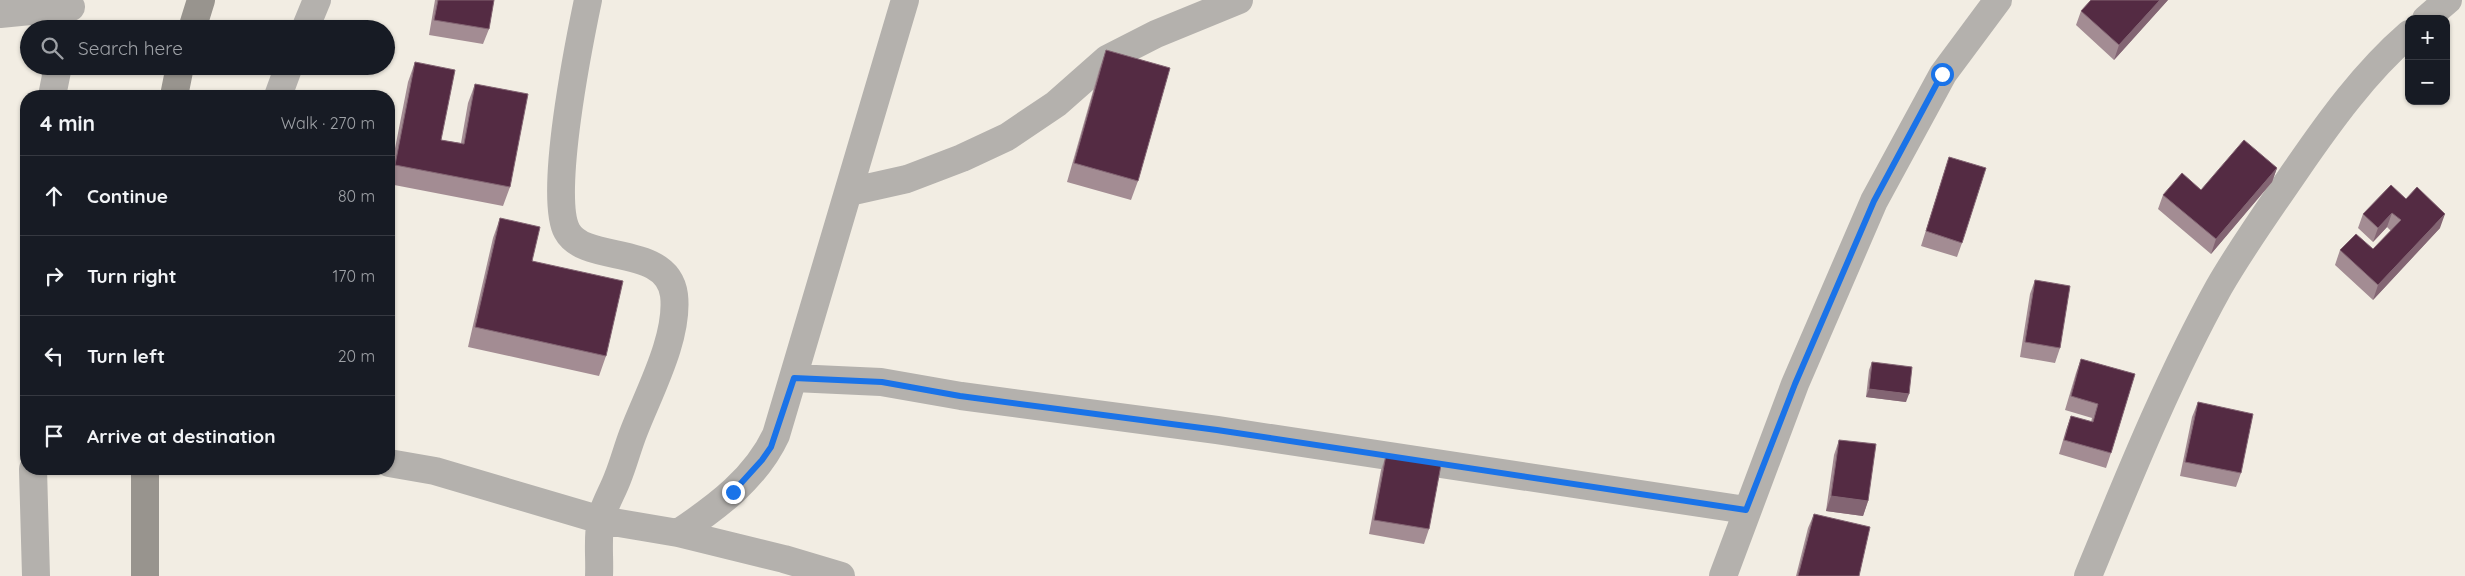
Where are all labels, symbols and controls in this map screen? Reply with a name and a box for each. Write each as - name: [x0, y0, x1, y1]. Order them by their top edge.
- map controls: [2405, 15, 2450, 105]
- button: +: [2405, 15, 2450, 60]
- search box: [20, 20, 395, 75]
- icon: search: [38, 34, 66, 62]
- text: Search here: [78, 36, 183, 60]
- button: −: [2405, 60, 2450, 105]
- route start: [1931, 63, 1954, 86]
- text: 4 min: [40, 110, 95, 136]
- text: Walk · 270 m: [281, 113, 375, 133]
- icon: ahead: [40, 182, 68, 210]
- text: Continue: [87, 184, 168, 208]
- text: 80 m: [338, 186, 375, 206]
- icon: right: [40, 262, 68, 290]
- text: Turn right: [87, 264, 176, 288]
- text: 170 m: [332, 266, 375, 286]
- icon: left: [40, 342, 68, 370]
- text: Turn left: [87, 344, 165, 368]
- text: 20 m: [338, 346, 375, 366]
- icon: arrive: [40, 422, 68, 450]
- text: Arrive at destination: [87, 424, 276, 448]
- route end: [722, 481, 745, 504]

